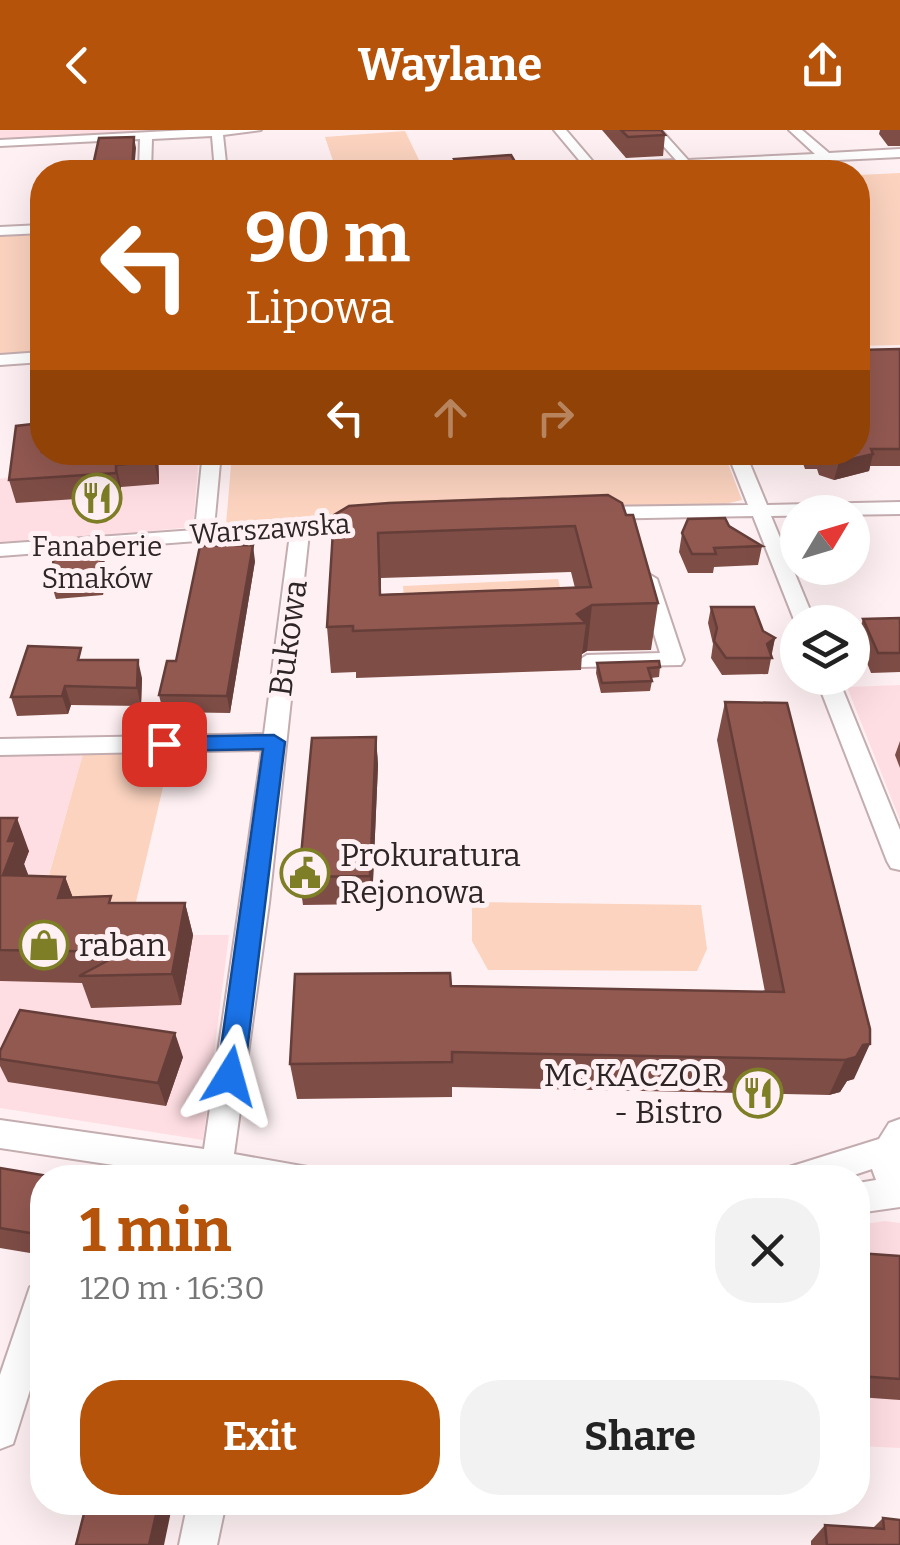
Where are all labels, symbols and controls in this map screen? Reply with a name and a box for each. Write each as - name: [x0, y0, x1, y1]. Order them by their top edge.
- icon: back: [50, 38, 105, 93]
- text: Waylane: [358, 38, 542, 92]
- icon: share: [795, 38, 850, 93]
- text: 90 m: [245, 196, 410, 280]
- icon: left: [80, 200, 210, 330]
- text: Lipowa: [245, 281, 394, 335]
- icon: left: [318, 390, 373, 445]
- icon: ahead: [423, 390, 478, 445]
- icon: right: [528, 390, 583, 445]
- restaurant icon: Fanaberie Smaków: [71, 472, 123, 524]
- north arrow: [780, 495, 870, 585]
- map controls: [780, 495, 870, 695]
- street label: Warszawska: [189, 507, 351, 551]
- place label: Fanaberie Smaków: [32, 530, 162, 595]
- street label: Bukowa: [261, 577, 315, 699]
- button: layers: [780, 605, 870, 695]
- pin: [122, 702, 207, 787]
- icon: arrive: [137, 717, 192, 772]
- place label: Prokuratura Rejonowa: [340, 836, 521, 911]
- public building icon: Prokuratura Rejonowa: [279, 847, 331, 899]
- shop icon: raban: [18, 919, 70, 971]
- place label: raban: [79, 926, 166, 964]
- position arrow: [178, 1024, 282, 1128]
- place label: Mc KACZOR - Bistro: [544, 1056, 723, 1131]
- restaurant icon: Mc KACZOR - Bistro: [732, 1067, 784, 1119]
- text: 1 min: [80, 1195, 232, 1267]
- button: close: [715, 1198, 820, 1303]
- text: 120 m · 16:30: [80, 1269, 265, 1307]
- button: Exit: [80, 1380, 440, 1495]
- button: Share: [460, 1380, 820, 1495]

